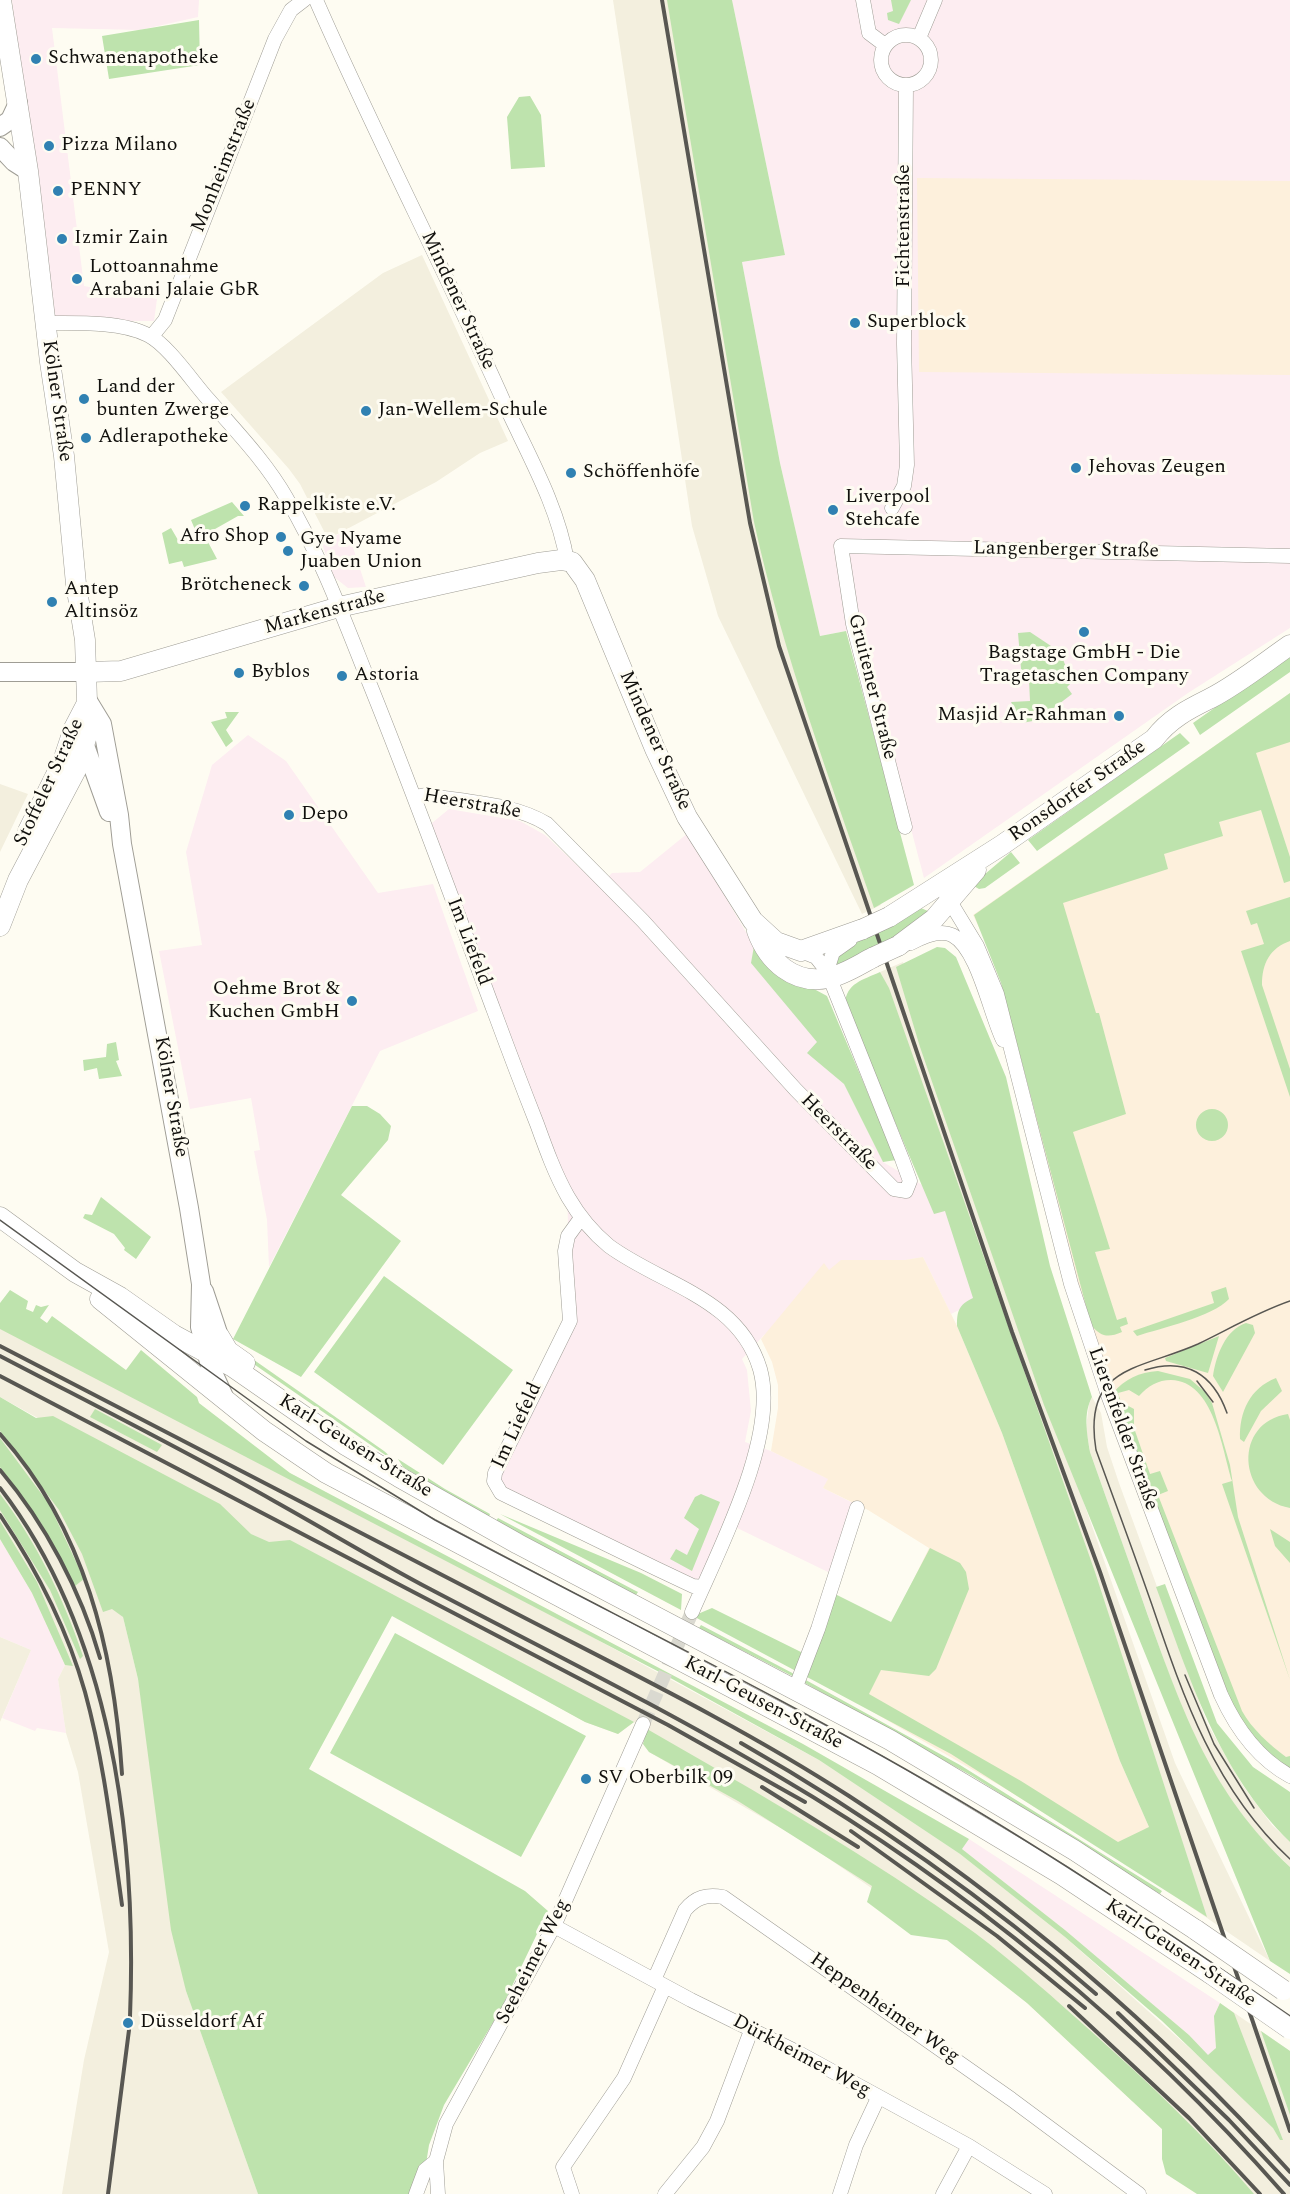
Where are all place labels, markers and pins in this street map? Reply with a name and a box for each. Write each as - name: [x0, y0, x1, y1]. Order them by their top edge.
- place label: Schwanenapotheke: [48, 47, 219, 71]
- marker: Schwanenapotheke: [29, 52, 43, 66]
- place label: Pizza Milano: [61, 134, 178, 158]
- marker: Pizza Milano: [42, 139, 56, 153]
- place label: PENNY: [70, 179, 142, 203]
- marker: PENNY: [51, 184, 65, 198]
- place label: Izmir Zain: [74, 227, 168, 251]
- marker: Izmir Zain: [55, 232, 69, 246]
- place label: Lottoannahme Arabani Jalaie GbR: [89, 256, 259, 303]
- marker: Lottoannahme Arabani Jalaie GbR: [70, 272, 84, 286]
- place label: Superblock: [867, 311, 967, 335]
- marker: Superblock: [848, 316, 862, 330]
- place label: Land der bunten Zwerge: [96, 376, 229, 423]
- marker: Land der bunten Zwerge: [77, 392, 91, 406]
- place label: Jan-Wellem-Schule: [378, 399, 548, 423]
- marker: Jan-Wellem-Schule: [359, 404, 373, 418]
- place label: Adlerapotheke: [98, 426, 228, 450]
- marker: Adlerapotheke: [79, 431, 93, 445]
- place label: Jehovas Zeugen: [1088, 456, 1226, 480]
- place label: Schöffenhöfe: [583, 461, 700, 485]
- marker: Jehovas Zeugen: [1069, 461, 1083, 475]
- marker: Schöffenhöfe: [564, 466, 578, 480]
- place label: Liverpool Stehcafe: [845, 486, 930, 533]
- place label: Rappelkiste e.V.: [257, 494, 396, 518]
- marker: Rappelkiste e.V.: [238, 499, 252, 513]
- marker: Liverpool Stehcafe: [826, 503, 840, 517]
- place label: Afro Shop: [179, 525, 269, 549]
- place label: Gye Nyame Juaben Union: [300, 528, 422, 575]
- marker: Afro Shop: [274, 530, 288, 544]
- marker: Gye Nyame Juaben Union: [281, 544, 295, 558]
- place label: Brötcheneck: [180, 574, 292, 598]
- place label: Antep Altinsöz: [64, 578, 139, 625]
- marker: Brötcheneck: [297, 579, 311, 593]
- marker: Antep Altinsöz: [45, 595, 59, 609]
- marker: Bagstage GmbH - Die Tragetaschen Company: [1077, 625, 1091, 639]
- place label: Bagstage GmbH - Die Tragetaschen Company: [980, 642, 1188, 689]
- place label: Byblos: [251, 661, 310, 685]
- place label: Astoria: [354, 664, 419, 688]
- marker: Byblos: [232, 666, 246, 680]
- marker: Astoria: [335, 669, 349, 683]
- place label: Masjid Ar-Rahman: [937, 704, 1107, 728]
- marker: Masjid Ar-Rahman: [1112, 709, 1126, 723]
- place label: Depo: [301, 803, 348, 827]
- marker: Depo: [282, 808, 296, 822]
- place label: Oehme Brot & Kuchen GmbH: [208, 978, 340, 1025]
- marker: Oehme Brot & Kuchen GmbH: [345, 994, 359, 1008]
- place label: SV Oberbilk 09: [598, 1767, 733, 1791]
- marker: SV Oberbilk 09: [579, 1772, 593, 1786]
- place label: Düsseldorf Af: [140, 2011, 263, 2035]
- marker: Düsseldorf Af: [121, 2016, 135, 2030]

